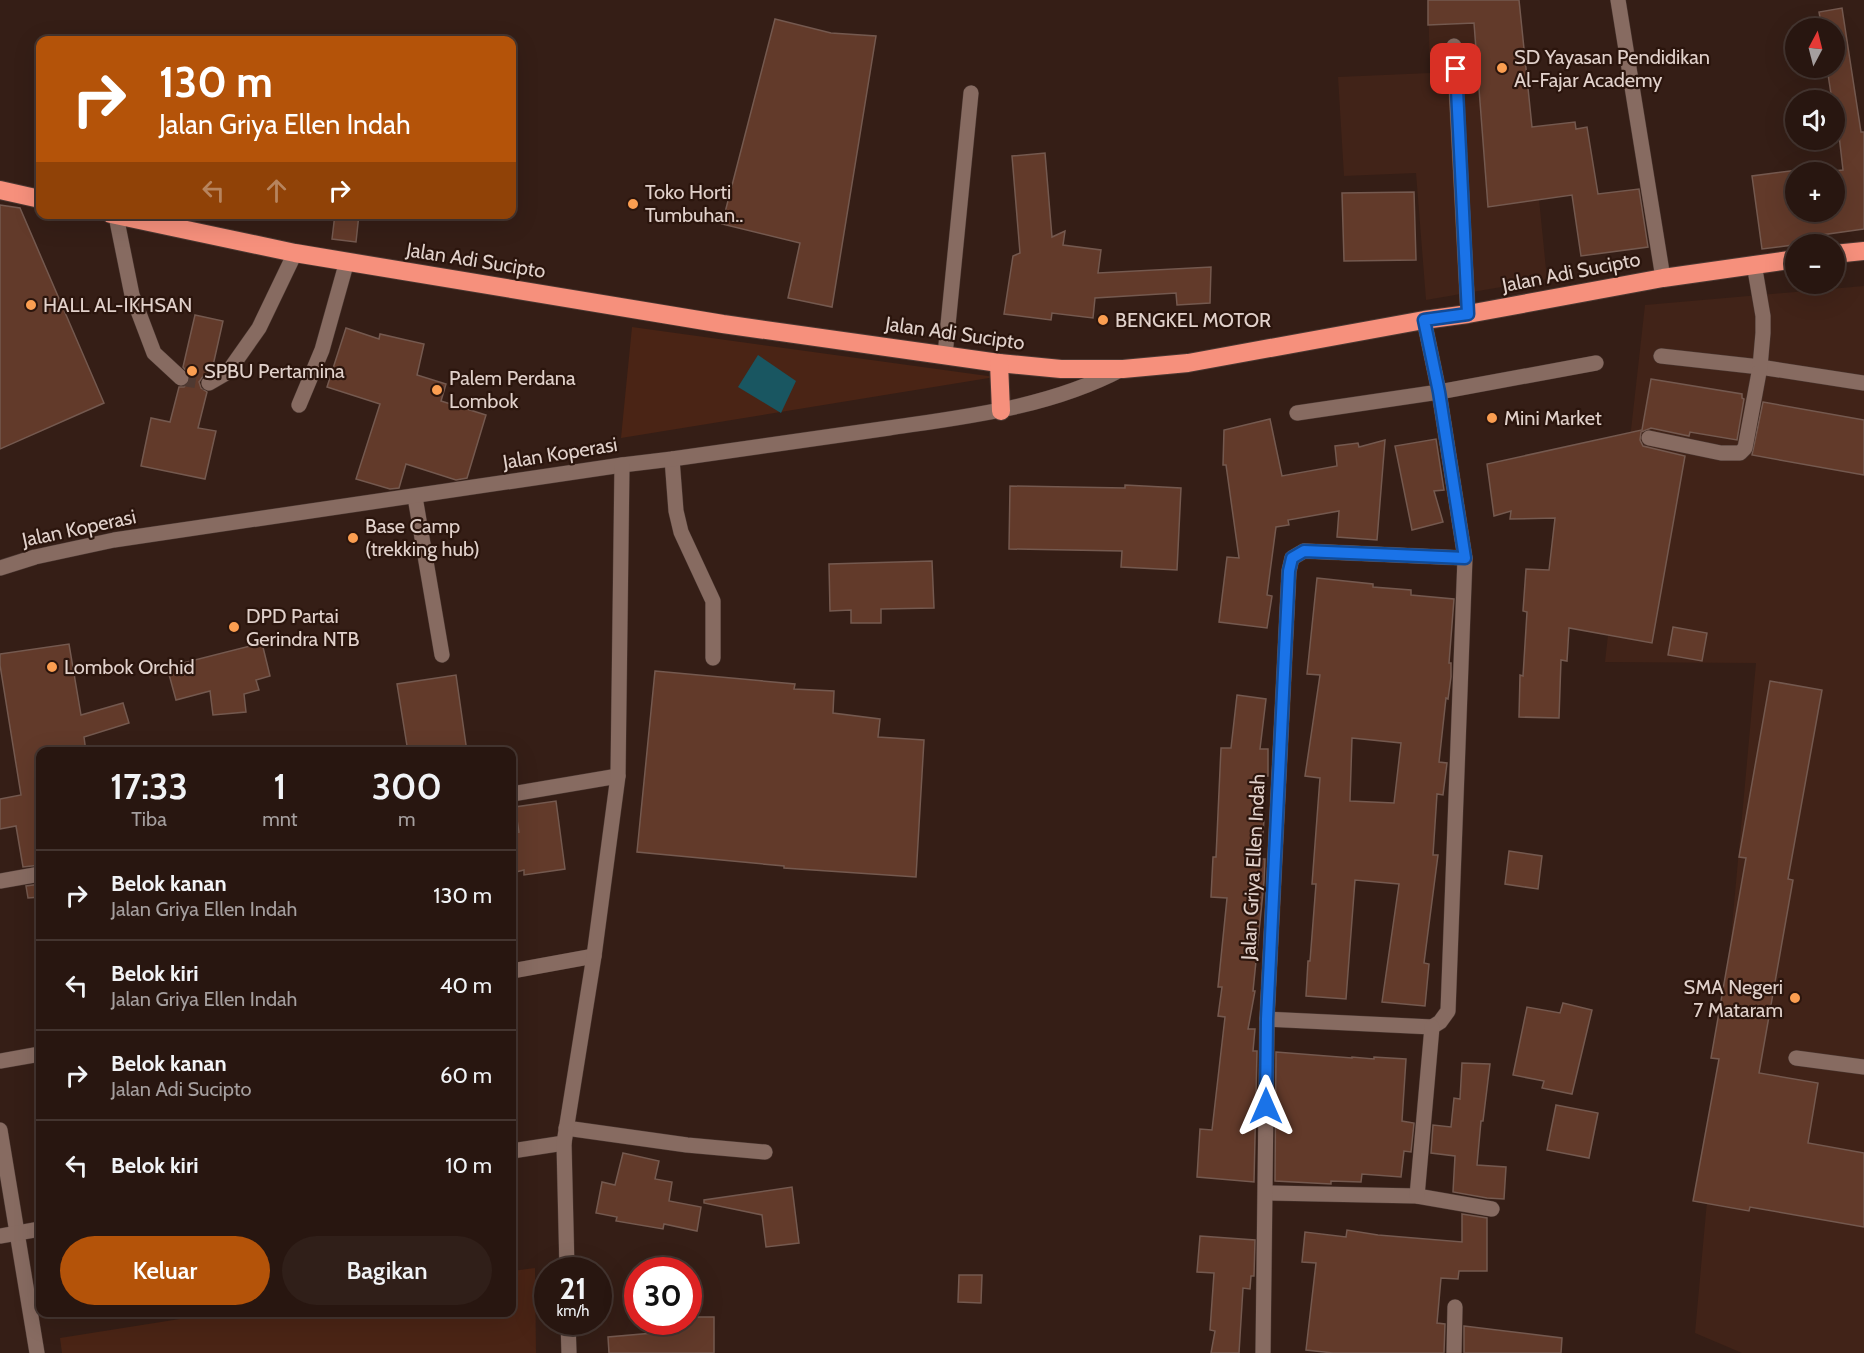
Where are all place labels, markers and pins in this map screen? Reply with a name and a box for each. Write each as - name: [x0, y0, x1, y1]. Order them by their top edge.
- pin: [1430, 43, 1481, 94]
- place label: SD Yayasan Pendidikan Al-Fajar Academy: [1514, 45, 1710, 92]
- marker: SD Yayasan Pendidikan Al-Fajar Academy: [1495, 61, 1509, 75]
- place label: Toko Horti Tumbuhan..: [645, 180, 743, 227]
- marker: Toko Horti Tumbuhan..: [626, 197, 640, 211]
- place label: HALL AL-IKHSAN: [43, 293, 192, 317]
- marker: HALL AL-IKHSAN: [24, 298, 38, 312]
- place label: BENGKEL MOTOR: [1115, 308, 1271, 332]
- marker: BENGKEL MOTOR: [1096, 313, 1110, 327]
- place label: SPBU Pertamina: [204, 359, 345, 383]
- marker: SPBU Pertamina: [185, 364, 199, 378]
- place label: Palem Perdana Lombok: [449, 366, 576, 413]
- marker: Palem Perdana Lombok: [430, 383, 444, 397]
- place label: Mini Market: [1504, 406, 1602, 430]
- marker: Mini Market: [1485, 411, 1499, 425]
- place label: Base Camp (trekking hub): [365, 514, 480, 561]
- marker: Base Camp (trekking hub): [346, 531, 360, 545]
- place label: DPD Partai Gerindra NTB: [246, 604, 359, 651]
- marker: DPD Partai Gerindra NTB: [227, 620, 241, 634]
- place label: Lombok Orchid: [64, 655, 195, 679]
- marker: Lombok Orchid: [45, 660, 59, 674]
- place label: SMA Negeri 7 Mataram: [1683, 975, 1783, 1022]
- marker: SMA Negeri 7 Mataram: [1788, 991, 1802, 1005]

